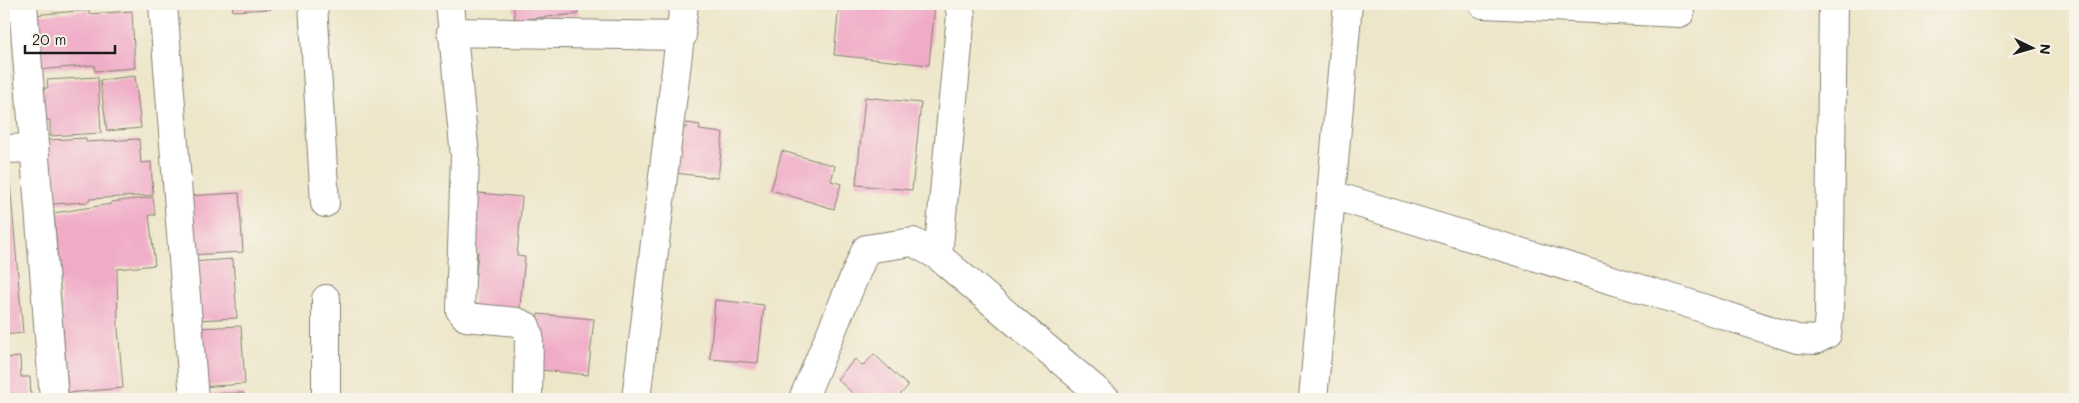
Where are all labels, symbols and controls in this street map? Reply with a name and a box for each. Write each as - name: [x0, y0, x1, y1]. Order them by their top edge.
- scale bar: [25, 22, 115, 54]
- north arrow: [2006, 22, 2056, 72]
- text: 20 m: [32, 29, 66, 49]
- text: N: [2036, 43, 2055, 55]

